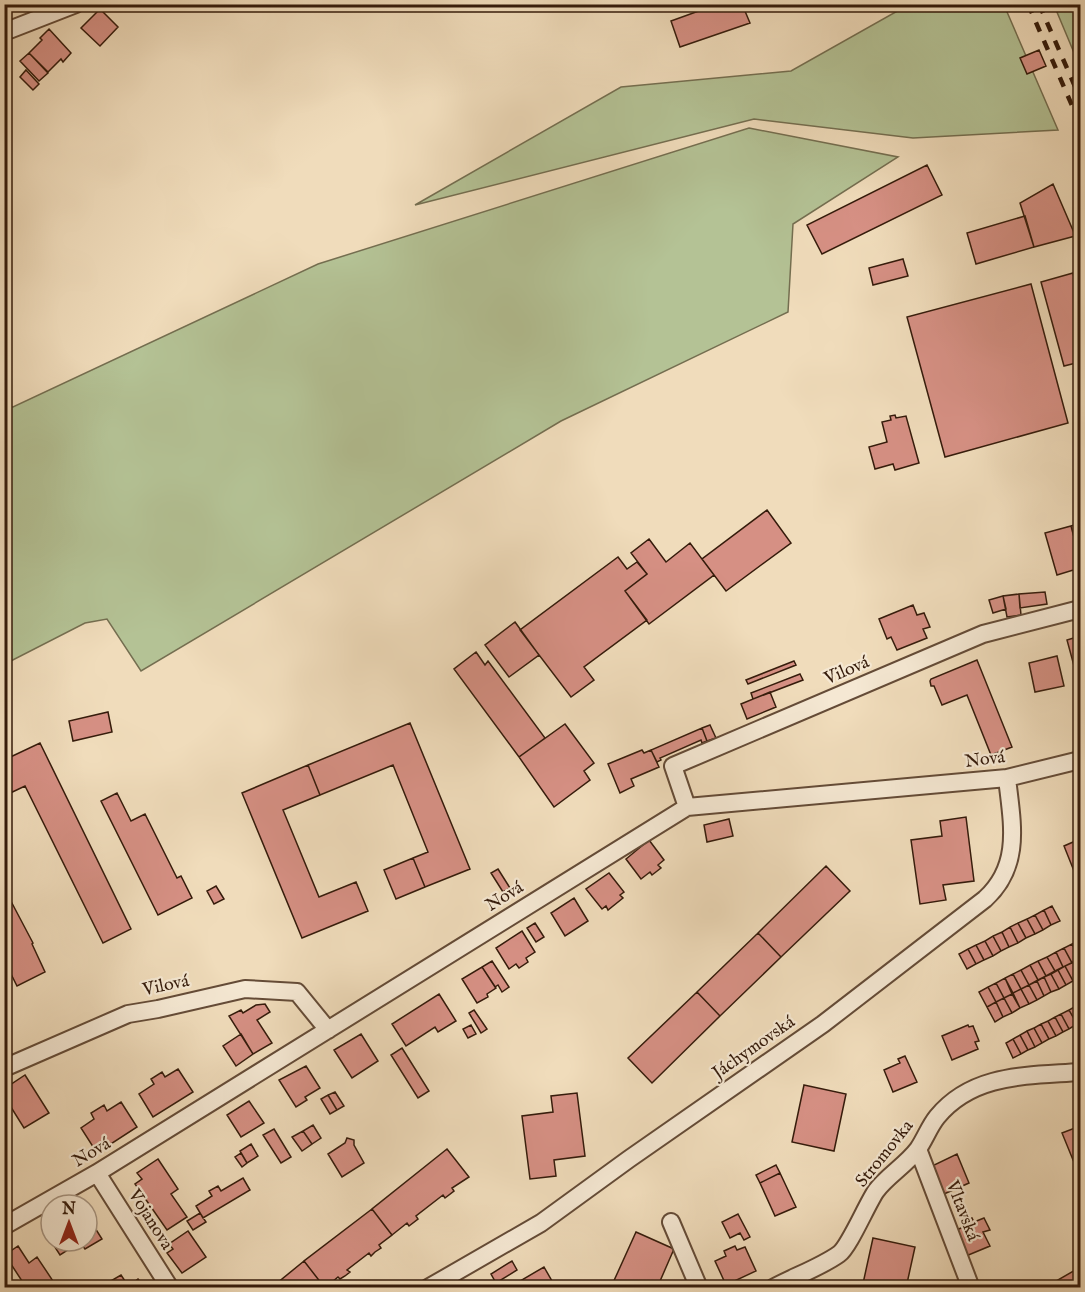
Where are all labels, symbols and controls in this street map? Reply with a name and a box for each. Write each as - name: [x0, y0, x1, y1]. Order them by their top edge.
- street label: Vilová: [820, 651, 873, 691]
- street label: Nová: [964, 746, 1007, 774]
- street label: Nová: [482, 876, 528, 917]
- street label: Vilová: [140, 970, 191, 1002]
- street label: Jáchymovská: [707, 1011, 800, 1086]
- street label: Stromovka: [851, 1115, 919, 1192]
- street label: Nová: [69, 1133, 115, 1173]
- street label: Vltavská: [940, 1177, 984, 1245]
- street label: Vojanova: [122, 1185, 178, 1255]
- north arrow: [39, 1193, 99, 1253]
- text: N: [61, 1200, 76, 1220]

